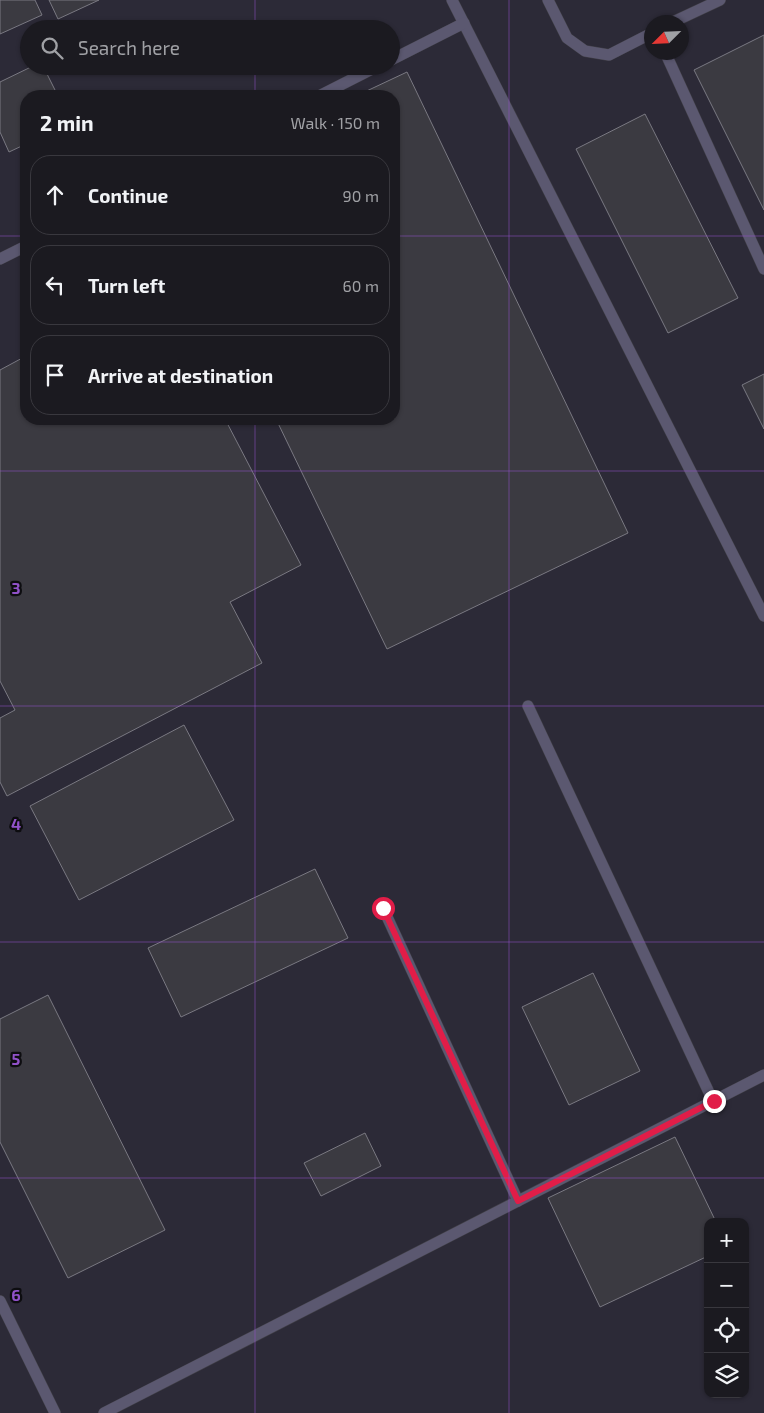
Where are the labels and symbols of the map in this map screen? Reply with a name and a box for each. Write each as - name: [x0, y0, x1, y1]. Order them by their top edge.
- north arrow: [644, 15, 689, 60]
- text: 3: [11, 578, 21, 597]
- text: 4: [11, 814, 21, 833]
- route start: [372, 897, 395, 920]
- text: 5: [12, 1049, 21, 1068]
- route end: [703, 1090, 726, 1113]
- text: 6: [11, 1285, 21, 1304]

